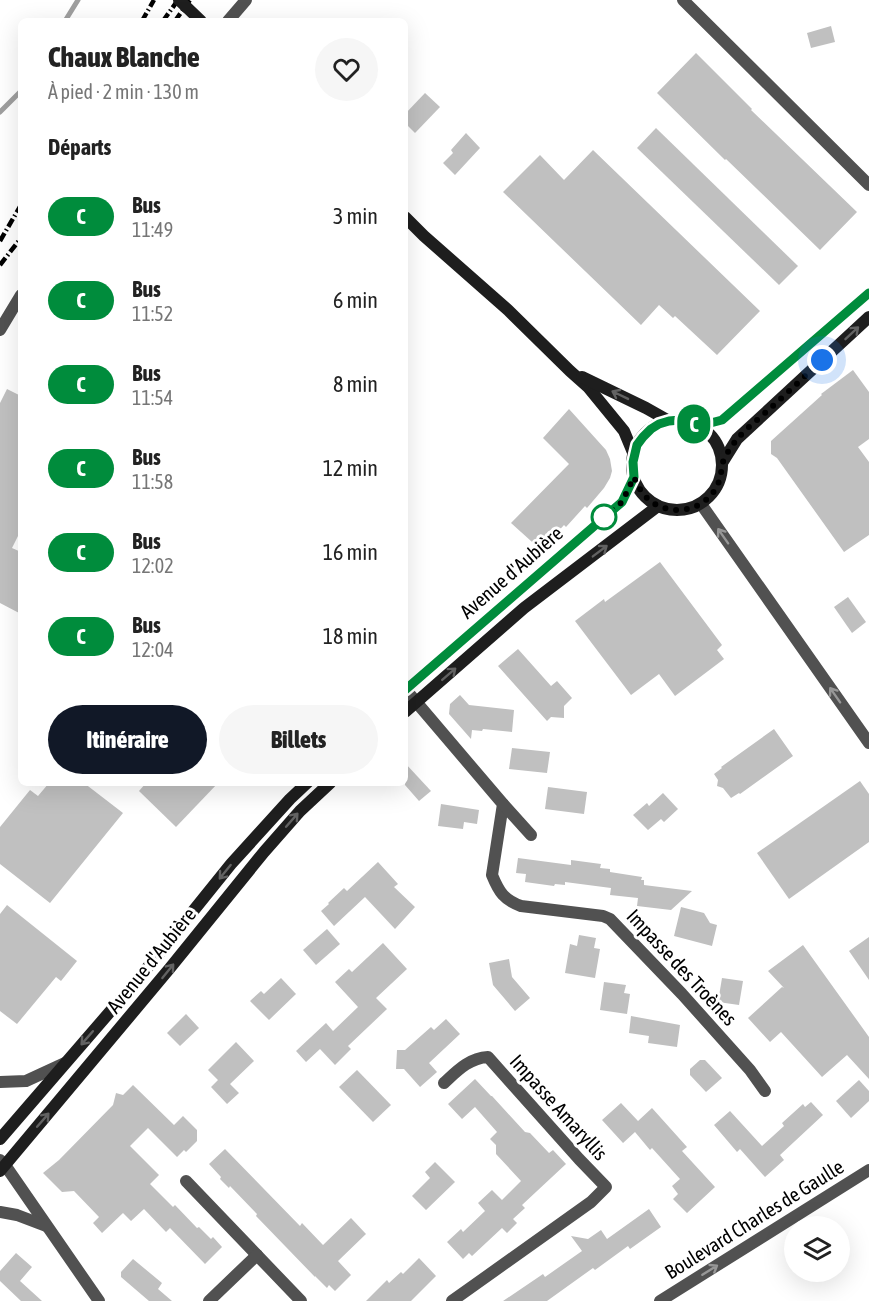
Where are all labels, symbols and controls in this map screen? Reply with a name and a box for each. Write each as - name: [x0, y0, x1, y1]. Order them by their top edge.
- button: heart: [315, 38, 378, 101]
- text: Chaux Blanche: [48, 41, 200, 73]
- text: À pied · 2 min · 130 m: [48, 80, 199, 103]
- text: Départs: [48, 134, 111, 160]
- text: Bus: [132, 192, 161, 218]
- text: 3 min: [333, 203, 378, 229]
- text: C: [76, 204, 86, 228]
- text: 11:49: [132, 218, 173, 241]
- text: Bus: [132, 276, 161, 302]
- text: 6 min: [333, 287, 378, 313]
- text: C: [76, 288, 86, 312]
- text: 11:52: [132, 302, 173, 325]
- one-way arrow: [844, 326, 859, 340]
- your location: [807, 345, 837, 375]
- text: Bus: [132, 360, 161, 386]
- text: 8 min: [333, 371, 378, 397]
- text: C: [76, 372, 86, 396]
- text: 11:54: [132, 386, 173, 409]
- one-way arrow: [611, 389, 629, 401]
- line badge: C: [674, 404, 714, 444]
- text: C: [689, 412, 699, 436]
- text: Bus: [132, 444, 161, 470]
- text: 12 min: [323, 455, 378, 481]
- text: C: [76, 456, 86, 480]
- text: 11:58: [132, 470, 173, 493]
- unlabelled marker: [591, 504, 617, 530]
- street label: Avenue d'Aubière: [455, 521, 567, 623]
- text: Bus: [132, 528, 161, 554]
- one-way arrow: [717, 528, 729, 544]
- text: 16 min: [323, 539, 378, 565]
- text: C: [76, 540, 86, 564]
- one-way arrow: [592, 544, 608, 557]
- text: 12:02: [132, 554, 174, 577]
- text: Bus: [132, 612, 161, 638]
- text: 18 min: [323, 623, 378, 649]
- text: C: [76, 624, 86, 648]
- text: 12:04: [132, 638, 174, 661]
- one-way arrow: [441, 667, 456, 681]
- one-way arrow: [829, 687, 841, 703]
- button: Itinéraire: [48, 705, 207, 774]
- button: Billets: [219, 705, 378, 774]
- one-way arrow: [285, 813, 299, 828]
- one-way arrow: [218, 864, 231, 880]
- street label: Avenue d'Aubière: [102, 903, 200, 1017]
- street label: Impasse des Troènes: [622, 904, 742, 1030]
- one-way arrow: [161, 964, 175, 979]
- one-way arrow: [80, 1030, 94, 1045]
- street label: Impasse Amaryllis: [506, 1049, 612, 1165]
- one-way arrow: [36, 1113, 50, 1128]
- street label: Boulevard Charles de Gaulle: [660, 1155, 848, 1283]
- map controls: [784, 1216, 850, 1282]
- button: layers: [784, 1216, 850, 1282]
- one-way arrow: [701, 1263, 718, 1275]

